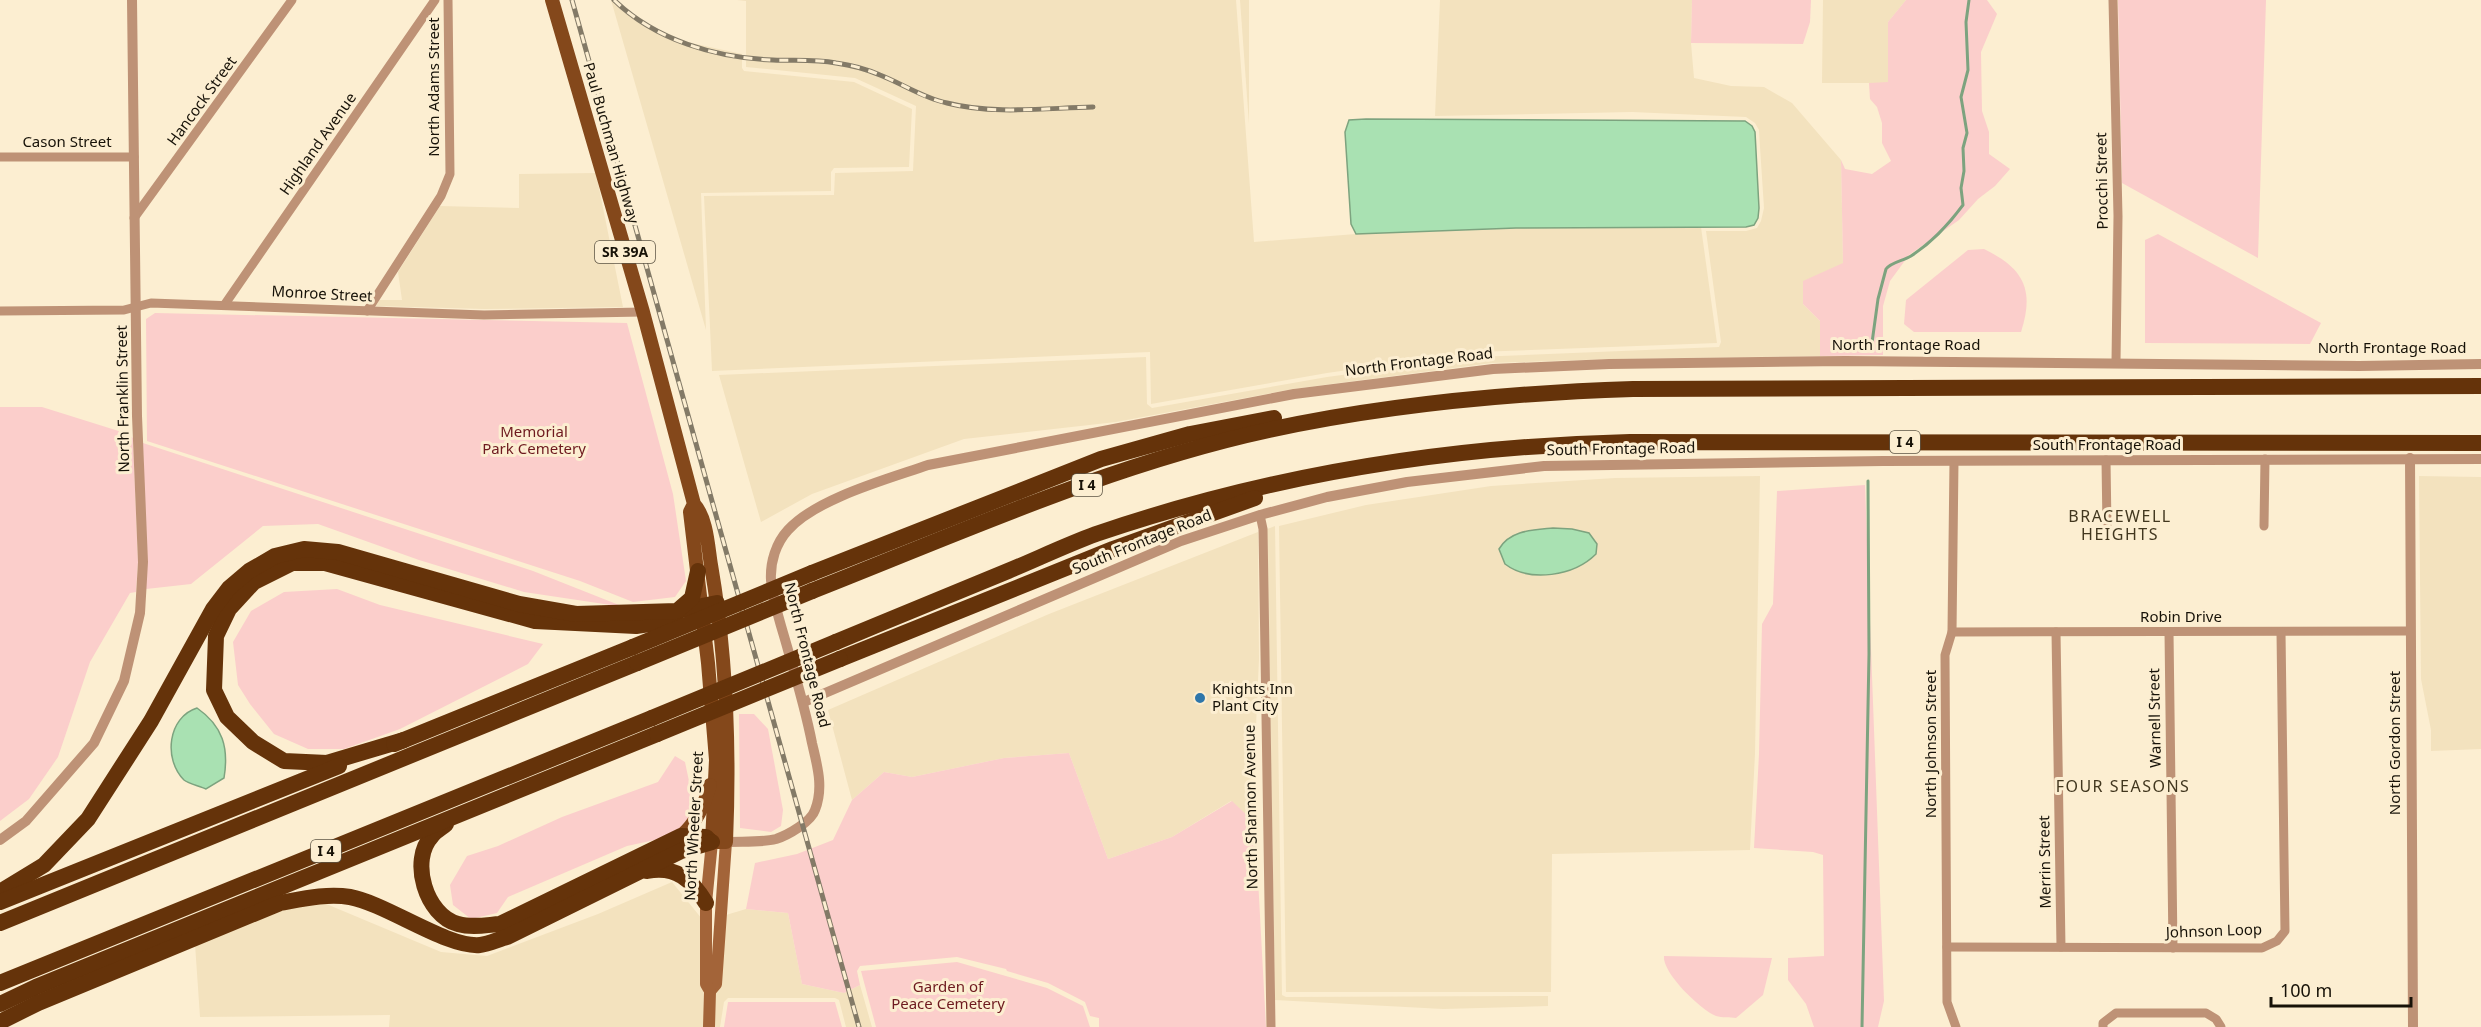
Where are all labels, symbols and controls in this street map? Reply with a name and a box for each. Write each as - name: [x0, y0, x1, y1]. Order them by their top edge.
- street label: North Adams Street: [423, 17, 443, 157]
- street label: Hancock Street: [162, 51, 241, 149]
- street label: Paul Buchman Highway: [579, 60, 645, 226]
- street label: Highland Avenue: [274, 88, 360, 199]
- street label: Cason Street: [22, 131, 112, 151]
- street label: Procchi Street: [2090, 132, 2112, 230]
- road number: SR 39A: [595, 241, 655, 263]
- street label: Monroe Street: [271, 280, 374, 306]
- street label: North Franklin Street: [111, 325, 133, 473]
- street label: North Frontage Road: [1832, 334, 1980, 354]
- street label: North Frontage Road: [2318, 337, 2466, 357]
- street label: North Frontage Road: [1344, 342, 1494, 380]
- park label: Memorial Park Cemetery: [482, 421, 586, 458]
- road number: I 4: [1890, 431, 1920, 453]
- street label: South Frontage Road: [2033, 434, 2181, 454]
- street label: South Frontage Road: [1546, 437, 1695, 459]
- road number: I 4: [1072, 474, 1102, 496]
- street label: South Frontage Road: [1069, 504, 1214, 578]
- district label: BRACEWELL HEIGHTS: [2068, 505, 2172, 545]
- street label: North Frontage Road: [780, 580, 836, 729]
- street label: Robin Drive: [2140, 606, 2222, 626]
- street label: Warnell Street: [2143, 668, 2165, 768]
- street label: North Johnson Street: [1920, 669, 1940, 818]
- street label: North Gordon Street: [2384, 670, 2404, 815]
- place label: Knights Inn Plant City: [1212, 678, 1293, 715]
- marker: Knights Inn Plant City: [1193, 691, 1207, 705]
- street label: North Shannon Avenue: [1239, 725, 1261, 889]
- street label: North Wheeler Street: [679, 750, 707, 901]
- district label: FOUR SEASONS: [2056, 775, 2190, 797]
- street label: Merrin Street: [2033, 815, 2055, 909]
- road number: I 4: [311, 840, 341, 862]
- street label: Johnson Loop: [2163, 918, 2262, 942]
- scale bar: [2271, 970, 2410, 1008]
- park label: Garden of Peace Cemetery: [891, 976, 1005, 1013]
- text: 100 m: [2280, 978, 2332, 1002]

